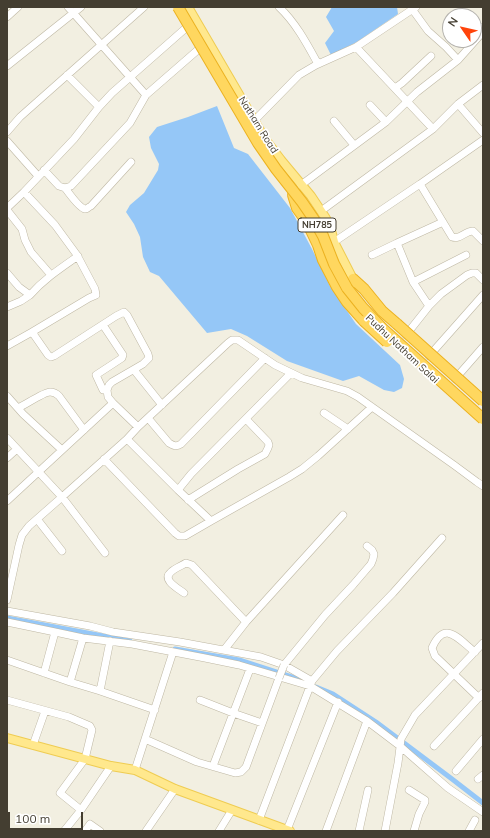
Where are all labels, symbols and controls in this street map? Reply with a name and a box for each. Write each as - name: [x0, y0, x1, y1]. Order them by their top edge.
- north arrow: [442, 8, 482, 48]
- text: N: [445, 14, 461, 29]
- street label: Natham Road: [236, 94, 280, 156]
- road number: NH785: [298, 218, 336, 232]
- street label: Pudhu Natham Salai: [363, 312, 441, 386]
- scale bar: [10, 804, 85, 830]
- text: 100 m: [15, 811, 50, 826]

